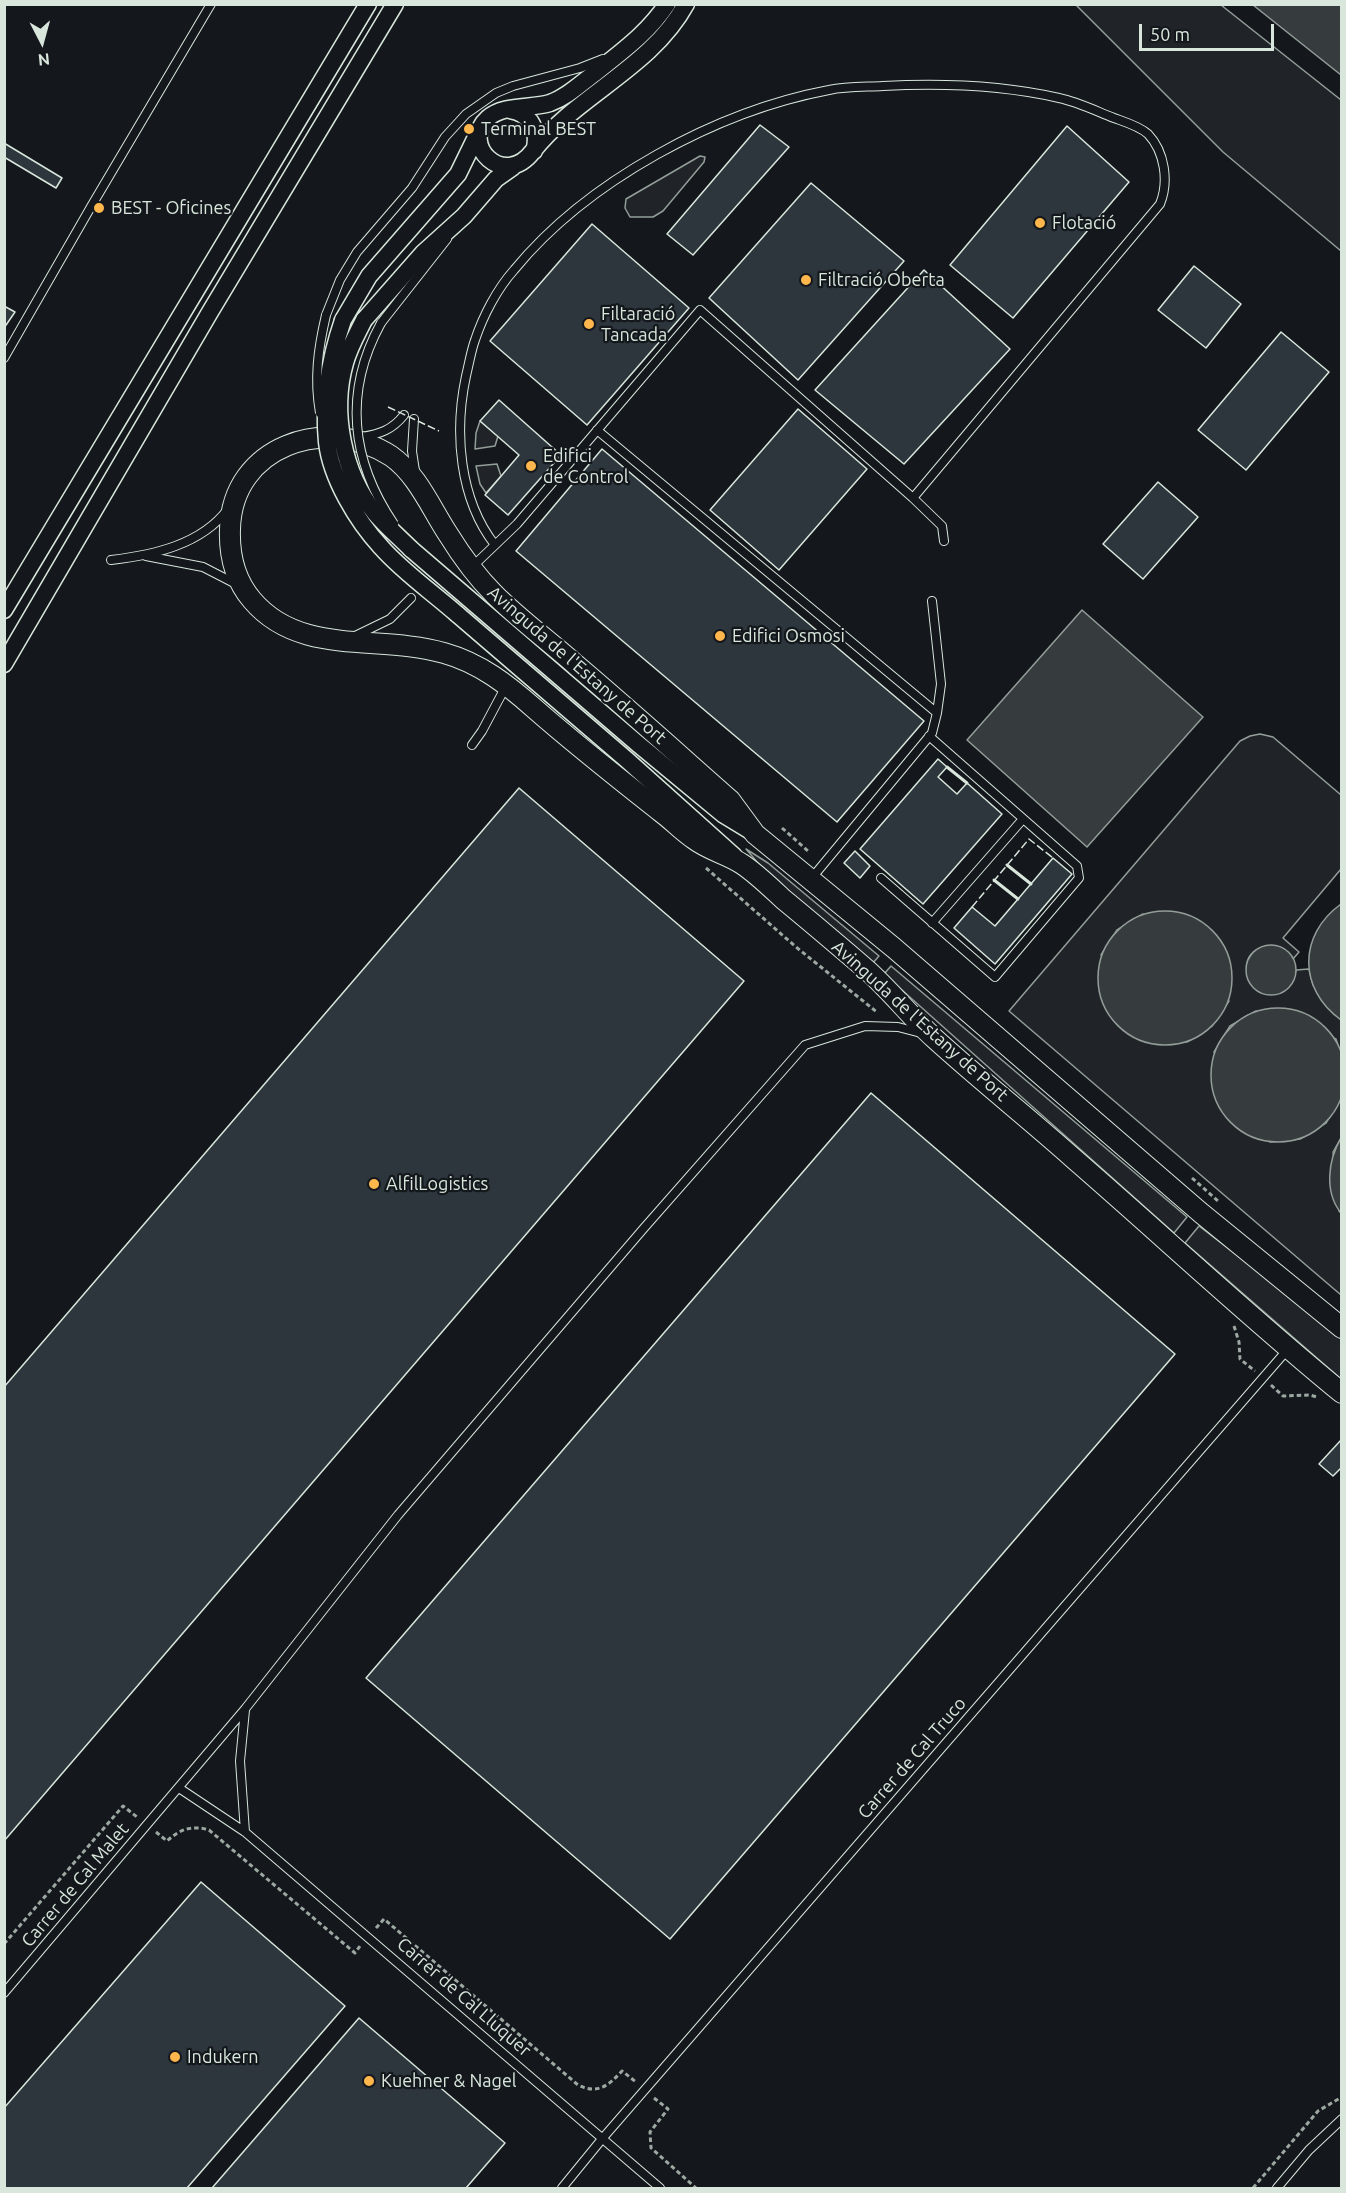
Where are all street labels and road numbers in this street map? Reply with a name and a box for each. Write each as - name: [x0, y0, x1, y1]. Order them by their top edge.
- street label: Avinguda de l'Estany de Port: [483, 581, 671, 749]
- street label: Avinguda de l'Estany de Port: [827, 936, 1013, 1106]
- street label: Carrer de Cal Truco: [853, 1693, 971, 1823]
- street label: Carrer de Cal Malet: [17, 1819, 133, 1951]
- street label: Carrer de Cal Lluquer: [393, 1933, 535, 2061]

